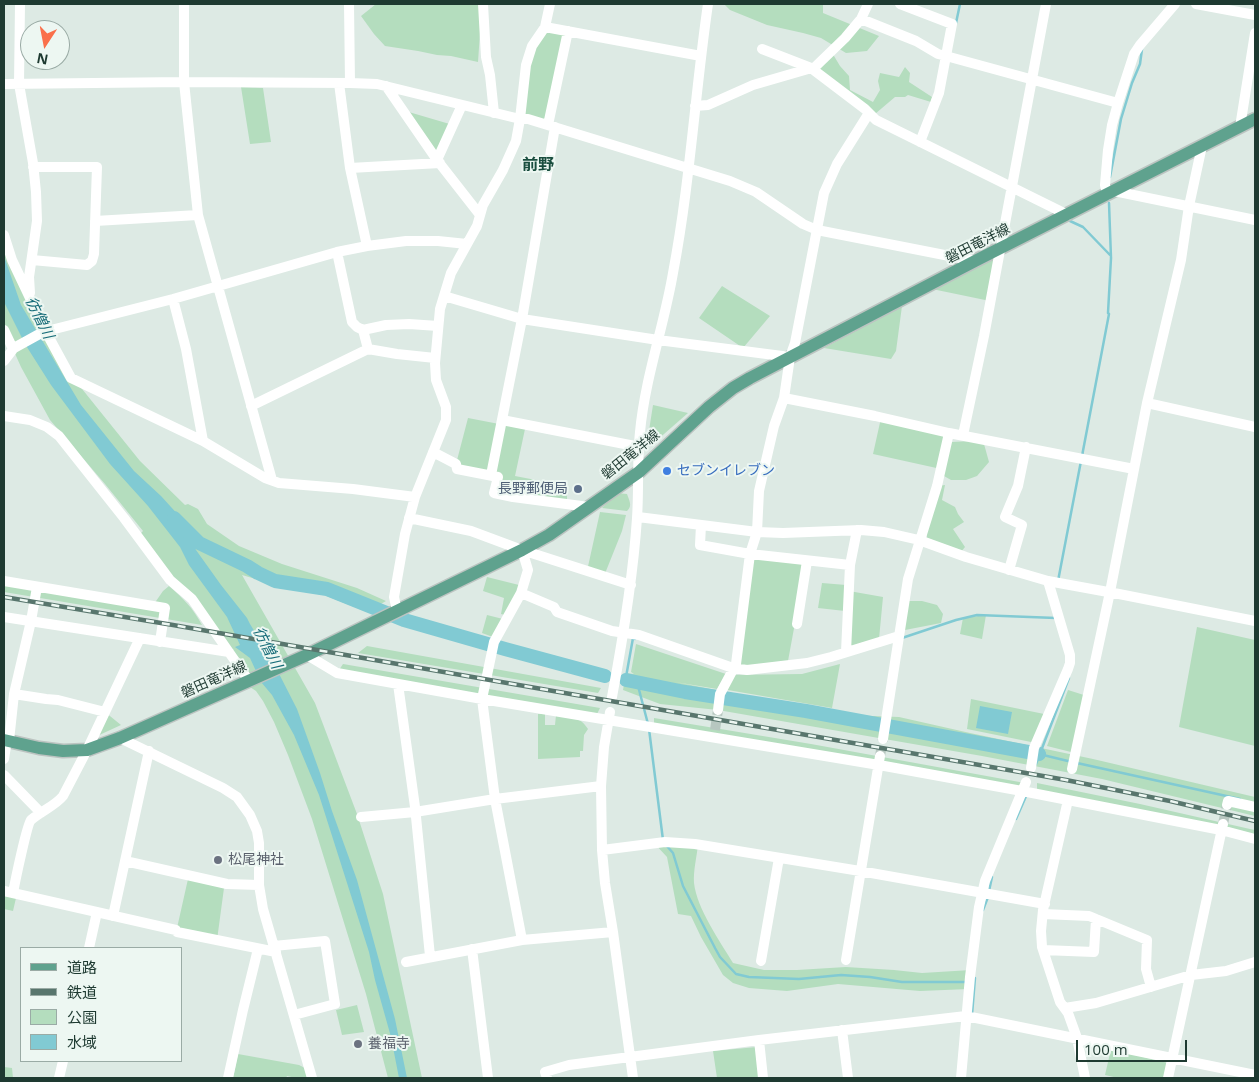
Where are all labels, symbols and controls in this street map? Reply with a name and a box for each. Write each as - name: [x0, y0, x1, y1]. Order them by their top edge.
- north arrow: [20, 20, 70, 70]
- text: N: [35, 49, 50, 70]
- district label: 前野: [522, 155, 554, 175]
- street label: 磐田竜洋線: [943, 221, 1013, 267]
- water label: 彷僧川: [21, 294, 57, 342]
- street label: 磐田竜洋線: [599, 426, 663, 484]
- place label: セブンイレブン: [677, 463, 775, 479]
- marker: セブンイレブン: [661, 465, 673, 477]
- place label: 長野郵便局: [498, 481, 568, 497]
- marker: 長野郵便局: [572, 483, 584, 495]
- water label: 彷僧川: [249, 624, 285, 672]
- street label: 磐田竜洋線: [179, 658, 249, 702]
- place label: 松尾神社: [228, 852, 284, 868]
- marker: 松尾神社: [212, 854, 224, 866]
- legend: [20, 947, 182, 1062]
- text: 道路: [67, 957, 97, 977]
- text: 鉄道: [67, 982, 97, 1002]
- text: 公園: [67, 1007, 97, 1027]
- scale bar: [1079, 1030, 1190, 1062]
- text: 水域: [67, 1032, 97, 1052]
- place label: 養福寺: [368, 1036, 410, 1052]
- marker: 養福寺: [352, 1038, 364, 1050]
- text: 100 m: [1084, 1039, 1128, 1059]

